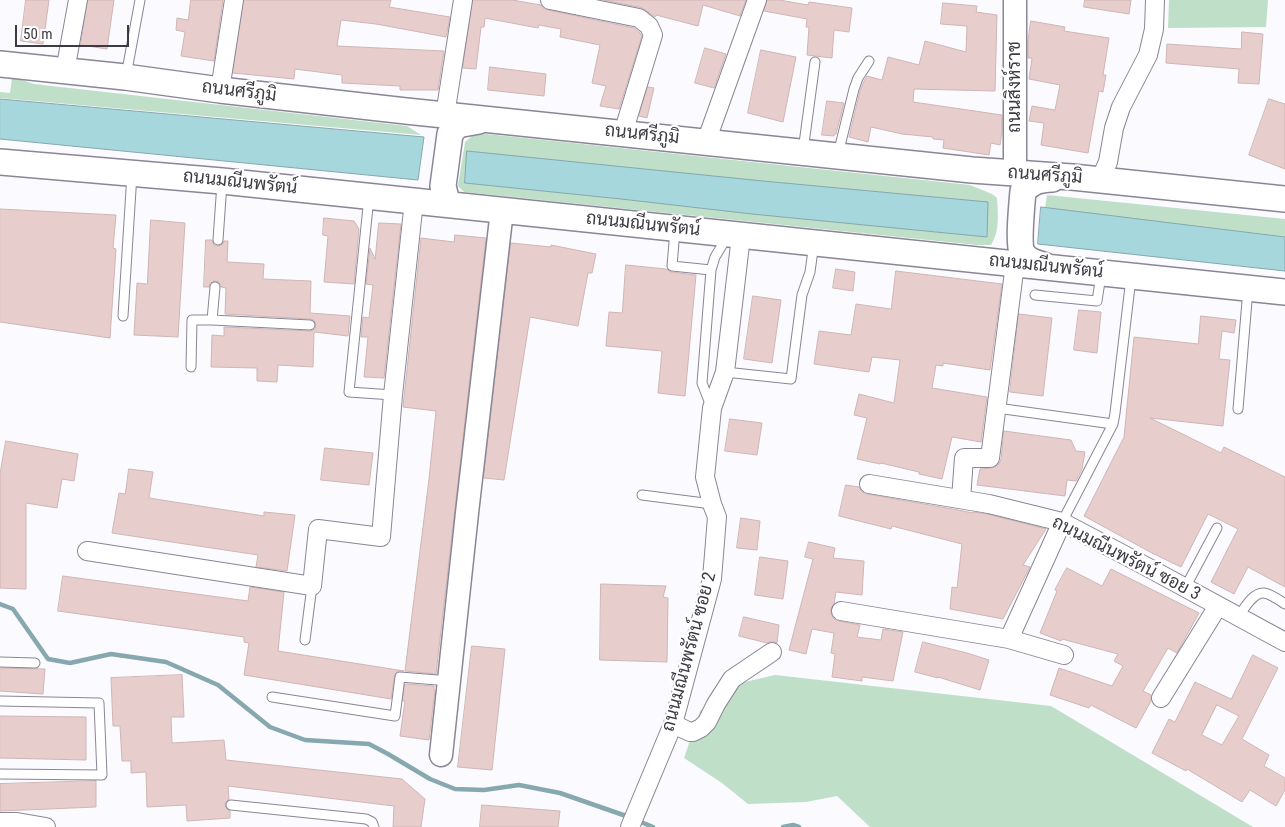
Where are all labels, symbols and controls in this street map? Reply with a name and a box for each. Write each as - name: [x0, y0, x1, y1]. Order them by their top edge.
- scale bar: [18, 15, 131, 47]
- text: 50 m: [23, 25, 53, 43]
- street label: ถนนสิงห์ราช: [1004, 41, 1026, 133]
- street label: ถนนศรีภูมิ: [200, 77, 278, 107]
- street label: ถนนศรีภูมิ: [604, 120, 680, 150]
- street label: ถนนศรีภูมิ: [1007, 163, 1083, 189]
- street label: ถนนมณีนพรัตน์: [182, 166, 298, 200]
- street label: ถนนมณีนพรัตน์: [585, 208, 701, 242]
- street label: ถนนมณีนพรัตน์: [988, 250, 1104, 284]
- street label: ถนนมณีนพรัตน์ ซอย 3: [1048, 512, 1204, 606]
- street label: ถนนมณีนพรัตน์ ซอย 2: [658, 570, 722, 734]

